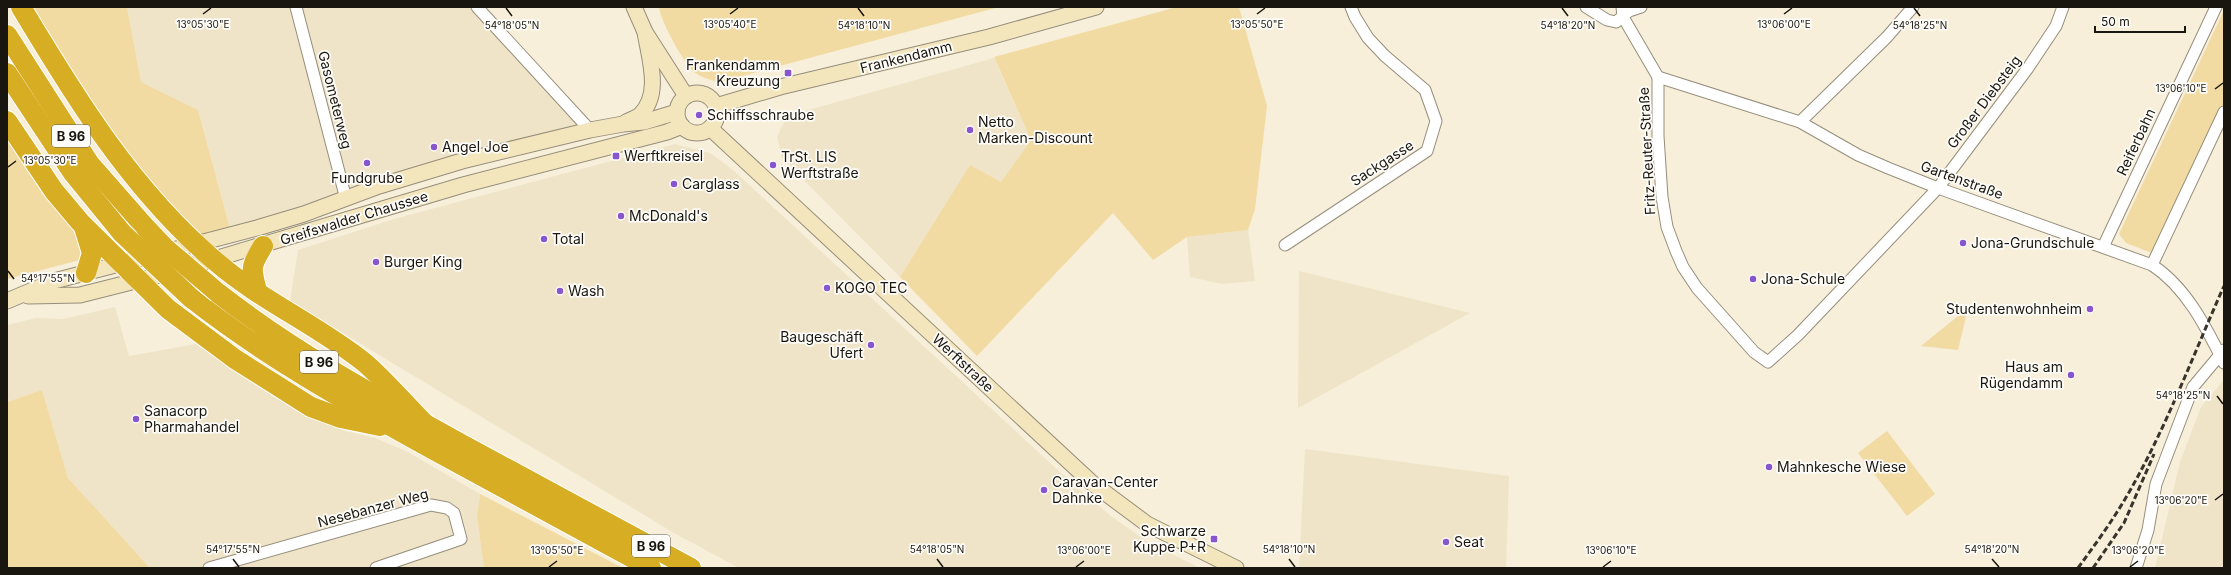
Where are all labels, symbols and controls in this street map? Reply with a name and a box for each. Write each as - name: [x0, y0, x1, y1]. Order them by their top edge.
- scale bar: [2095, 8, 2185, 34]
- text: 50 m: [2101, 14, 2130, 29]
- text: 13°05'30"E: [176, 18, 230, 30]
- text: 13°05'40"E: [704, 18, 756, 30]
- text: 13°05'50"E: [1230, 18, 1284, 30]
- text: 13°06'00"E: [1757, 18, 1811, 30]
- text: 54°18'05"N: [485, 19, 539, 31]
- text: 54°18'10"N: [838, 19, 890, 31]
- text: 54°18'20"N: [1541, 19, 1595, 31]
- text: 54°18'25"N: [1893, 19, 1947, 31]
- street label: Frankendamm: [858, 37, 954, 76]
- street label: Gasometerweg: [315, 49, 356, 151]
- street label: Großer Diebsteig: [1943, 52, 2024, 152]
- place label: Frankendamm Kreuzung: [686, 56, 780, 89]
- marker: Frankendamm Kreuzung: [783, 68, 793, 78]
- text: 13°06'10"E: [2155, 82, 2207, 94]
- street label: Fritz-Reuter-Straße: [1635, 87, 1658, 215]
- place label: Schiffsschraube: [707, 106, 814, 123]
- street label: Reiferbahn: [2113, 106, 2158, 178]
- marker: Schiffsschraube: [694, 110, 704, 120]
- place label: Netto Marken-Discount: [978, 113, 1093, 146]
- road number: B 96: [52, 125, 90, 147]
- marker: Netto Marken-Discount: [965, 125, 975, 135]
- street label: Sackgasse: [1347, 136, 1416, 189]
- place label: Angel Joe: [442, 138, 509, 155]
- marker: Angel Joe: [429, 142, 439, 152]
- place label: Werftkreisel: [624, 147, 703, 164]
- place label: TrSt. LIS Werftstraße: [781, 148, 859, 181]
- marker: Werftkreisel: [611, 151, 621, 161]
- text: 13°05'30"E: [23, 154, 77, 166]
- street label: Gartenstraße: [1919, 157, 2006, 202]
- marker: Fundgrube: [362, 158, 372, 168]
- marker: TrSt. LIS Werftstraße: [768, 160, 778, 170]
- place label: Fundgrube: [331, 169, 403, 186]
- place label: Carglass: [682, 175, 740, 192]
- marker: Carglass: [669, 179, 679, 189]
- street label: Greifswalder Chaussee: [278, 187, 430, 248]
- place label: McDonald's: [629, 207, 708, 224]
- marker: McDonald's: [616, 211, 626, 221]
- place label: Total: [552, 230, 584, 247]
- marker: Total: [539, 234, 549, 244]
- place label: Jona-Grundschule: [1971, 234, 2094, 251]
- marker: Jona-Grundschule: [1958, 238, 1968, 248]
- place label: Burger King: [384, 253, 462, 270]
- marker: Burger King: [371, 257, 381, 267]
- place label: Jona-Schule: [1761, 270, 1845, 287]
- text: 54°17'55"N: [21, 272, 75, 284]
- marker: Jona-Schule: [1748, 274, 1758, 284]
- place label: KOGO TEC: [835, 279, 907, 296]
- place label: Wash: [568, 282, 605, 299]
- marker: KOGO TEC: [822, 283, 832, 293]
- marker: Wash: [555, 286, 565, 296]
- place label: Studentenwohnheim: [1946, 300, 2082, 317]
- marker: Studentenwohnheim: [2085, 304, 2095, 314]
- place label: Baugeschäft Ufert: [780, 328, 863, 361]
- street label: Werftstraße: [929, 330, 998, 395]
- marker: Baugeschäft Ufert: [866, 340, 876, 350]
- road number: B 96: [300, 351, 338, 373]
- place label: Haus am Rügendamm: [1980, 358, 2063, 391]
- marker: Haus am Rügendamm: [2066, 370, 2076, 380]
- text: 54°18'25"N: [2156, 389, 2210, 401]
- place label: Sanacorp Pharmahandel: [144, 402, 239, 435]
- marker: Sanacorp Pharmahandel: [131, 414, 141, 424]
- place label: Mahnkesche Wiese: [1777, 458, 1906, 475]
- marker: Mahnkesche Wiese: [1764, 462, 1774, 472]
- place label: Caravan-Center Dahnke: [1052, 473, 1158, 506]
- street label: Nesebanzer Weg: [316, 485, 430, 530]
- marker: Caravan-Center Dahnke: [1039, 485, 1049, 495]
- text: 13°06'20"E: [2154, 494, 2208, 506]
- place label: Schwarze Kuppe P+R: [1133, 522, 1206, 555]
- place label: Seat: [1454, 533, 1484, 550]
- marker: Schwarze Kuppe P+R: [1209, 534, 1219, 544]
- road number: B 96: [632, 535, 670, 557]
- marker: Seat: [1441, 537, 1451, 547]
- text: 54°17'55"N: [206, 543, 260, 555]
- text: 54°18'05"N: [910, 543, 964, 555]
- text: 54°18'10"N: [1263, 543, 1315, 555]
- text: 54°18'20"N: [1965, 543, 2019, 555]
- text: 13°05'50"E: [530, 544, 584, 556]
- text: 13°06'00"E: [1057, 544, 1111, 556]
- text: 13°06'10"E: [1585, 544, 1637, 556]
- text: 13°06'20"E: [2111, 544, 2165, 556]

